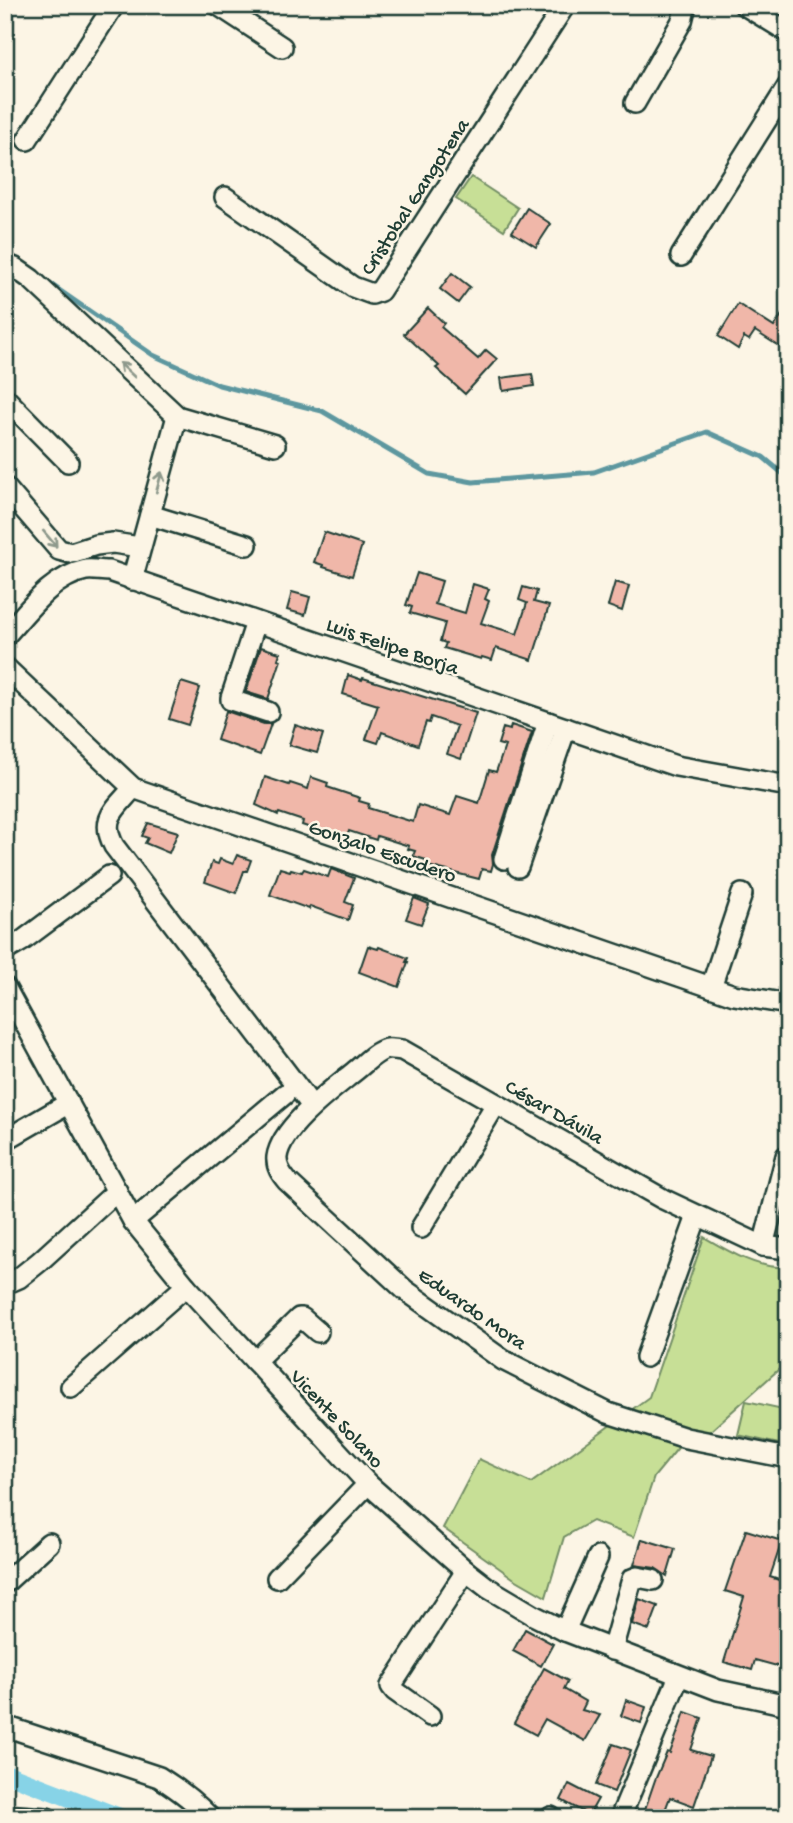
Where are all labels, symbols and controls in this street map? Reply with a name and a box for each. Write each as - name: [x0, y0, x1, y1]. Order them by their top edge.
- street label: Cristobal Gangotena: [357, 114, 478, 281]
- one-way arrow: [119, 361, 136, 378]
- one-way arrow: [154, 471, 167, 493]
- one-way arrow: [42, 529, 57, 547]
- street label: Luis Felipe Borja: [322, 614, 463, 683]
- street label: Gonzalo Escudero: [305, 816, 459, 890]
- street label: César Dávila: [500, 1076, 608, 1153]
- street label: Eduardo Mora: [412, 1264, 531, 1358]
- street label: Vicente Solano: [283, 1365, 388, 1475]

